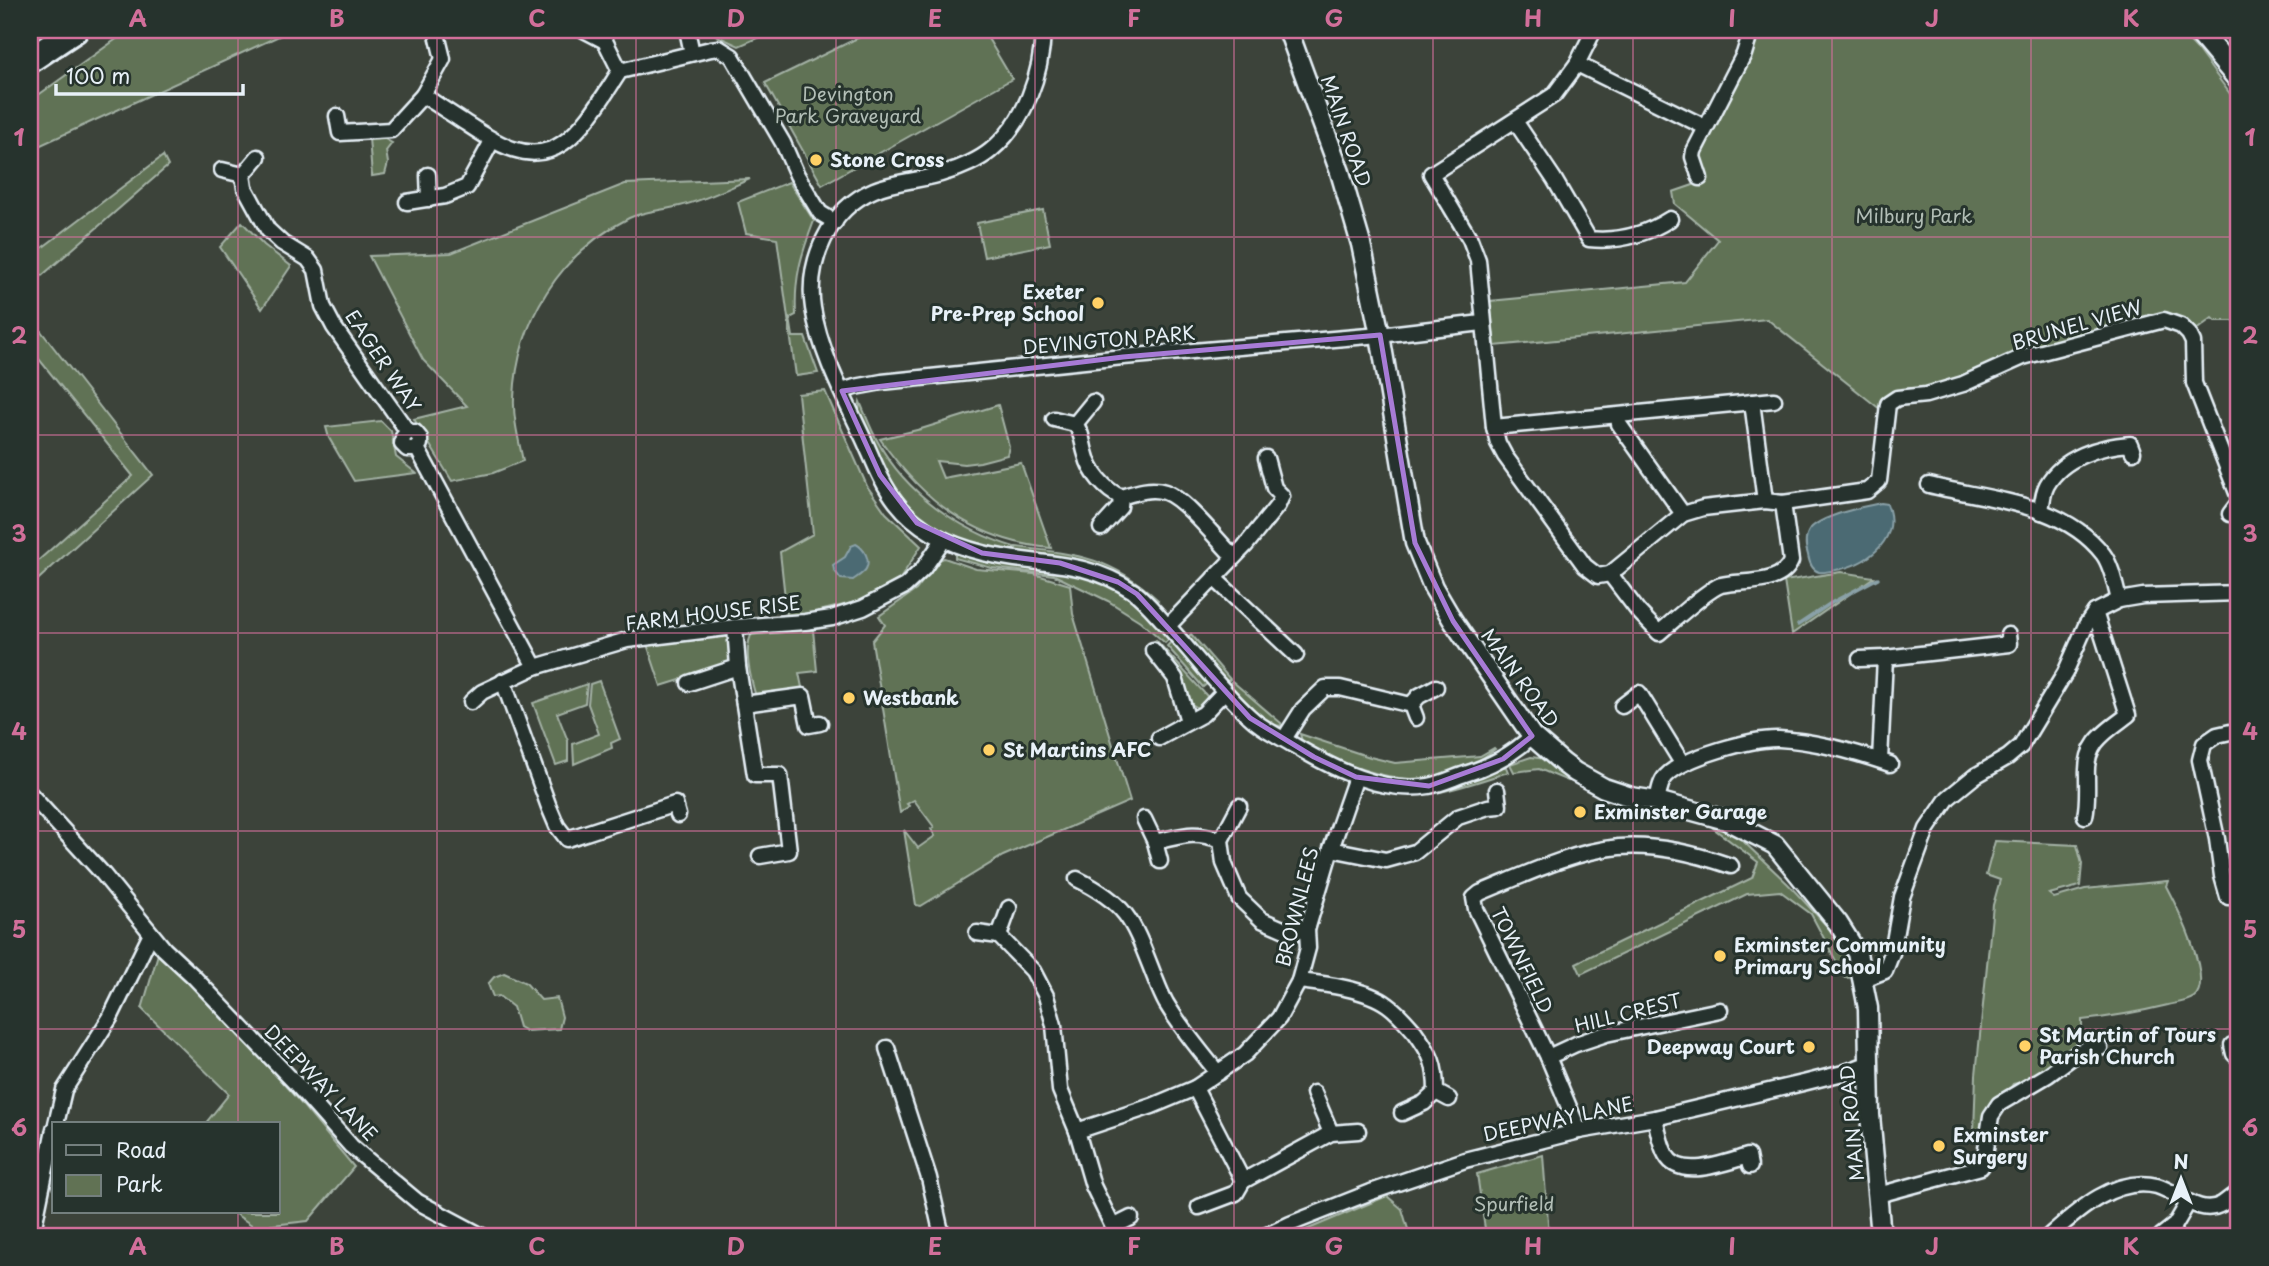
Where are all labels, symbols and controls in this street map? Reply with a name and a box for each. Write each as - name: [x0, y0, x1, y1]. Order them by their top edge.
- text: A: [129, 0, 147, 35]
- text: B: [329, 0, 345, 35]
- text: C: [528, 0, 546, 35]
- text: D: [727, 0, 745, 35]
- text: E: [928, 0, 942, 35]
- text: F: [1127, 0, 1141, 35]
- text: G: [1325, 0, 1343, 35]
- text: H: [1524, 0, 1542, 35]
- text: I: [1728, 0, 1736, 35]
- text: J: [1925, 0, 1939, 35]
- text: K: [2123, 0, 2140, 35]
- scale bar: [56, 52, 243, 96]
- text: 100 m: [66, 59, 130, 91]
- street label: MAIN ROAD: [1315, 71, 1379, 190]
- park label: Devington Park Graveyard: [775, 79, 922, 129]
- text: 1: [14, 119, 25, 154]
- text: 1: [2245, 119, 2256, 154]
- place label: Stone Cross: [830, 145, 944, 173]
- marker: Stone Cross: [808, 152, 824, 168]
- park label: Milbury Park: [1856, 201, 1973, 229]
- place label: Exeter Pre-Prep School: [931, 277, 1084, 327]
- street label: BRUNEL VIEW: [2009, 292, 2145, 356]
- marker: Exeter Pre-Prep School: [1090, 295, 1106, 311]
- street label: EAGER WAY: [339, 304, 428, 417]
- text: 2: [11, 317, 27, 352]
- text: 2: [2242, 317, 2258, 352]
- street label: DEVINGTON PARK: [1022, 318, 1196, 360]
- text: 3: [11, 515, 27, 550]
- text: 3: [2242, 515, 2258, 550]
- street label: FARM HOUSE RISE: [624, 587, 802, 637]
- street label: MAIN ROAD: [1475, 622, 1566, 733]
- place label: Westbank: [863, 683, 959, 711]
- marker: Westbank: [841, 690, 857, 706]
- text: 4: [11, 713, 27, 748]
- text: 4: [2242, 713, 2258, 748]
- place label: St Martins AFC: [1003, 735, 1151, 763]
- marker: St Martins AFC: [981, 742, 997, 758]
- place label: Exminster Garage: [1594, 797, 1767, 825]
- marker: Exminster Garage: [1572, 804, 1588, 820]
- street label: BROWNLEES: [1268, 844, 1324, 970]
- street label: TOWNFIELD: [1485, 901, 1561, 1018]
- text: 5: [12, 911, 26, 946]
- text: 5: [2243, 911, 2257, 946]
- place label: Exminster Community Primary School: [1734, 930, 1946, 980]
- marker: Exminster Community Primary School: [1712, 948, 1728, 964]
- street label: HILL CREST: [1571, 985, 1684, 1039]
- street label: DEEPWAY LANE: [259, 1018, 385, 1147]
- place label: St Martin of Tours Parish Church: [2039, 1020, 2216, 1070]
- place label: Deepway Court: [1647, 1032, 1795, 1060]
- marker: St Martin of Tours Parish Church: [2017, 1038, 2033, 1054]
- marker: Deepway Court: [1801, 1039, 1817, 1055]
- street label: MAIN ROAD: [1832, 1064, 1870, 1182]
- street label: DEEPWAY LANE: [1480, 1088, 1635, 1148]
- text: 6: [11, 1109, 27, 1144]
- text: 6: [2242, 1109, 2258, 1144]
- place label: Exminster Surgery: [1953, 1120, 2049, 1170]
- legend: [52, 1122, 280, 1214]
- text: Road: [116, 1133, 167, 1165]
- marker: Exminster Surgery: [1931, 1138, 1947, 1154]
- north arrow: [2146, 1144, 2216, 1214]
- text: N: [2173, 1147, 2189, 1175]
- text: Park: [116, 1167, 163, 1199]
- park label: Spurfield: [1474, 1189, 1554, 1217]
- text: A: [129, 1228, 147, 1263]
- text: B: [329, 1228, 345, 1263]
- text: C: [528, 1228, 546, 1263]
- text: D: [727, 1228, 745, 1263]
- text: E: [928, 1228, 942, 1263]
- text: F: [1127, 1228, 1141, 1263]
- text: G: [1325, 1228, 1343, 1263]
- text: H: [1524, 1228, 1542, 1263]
- text: I: [1728, 1228, 1736, 1263]
- text: J: [1925, 1228, 1939, 1263]
- text: K: [2123, 1228, 2140, 1263]

